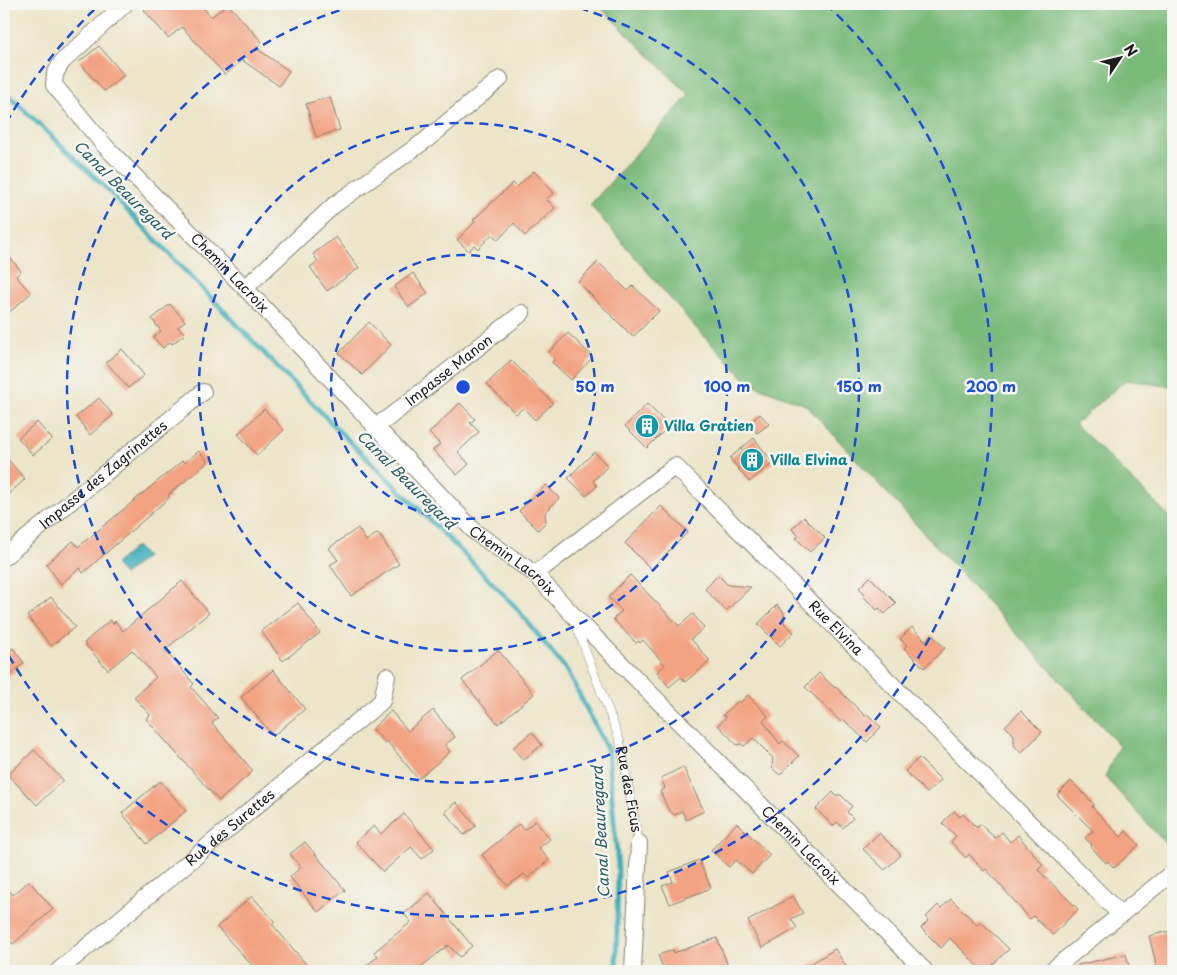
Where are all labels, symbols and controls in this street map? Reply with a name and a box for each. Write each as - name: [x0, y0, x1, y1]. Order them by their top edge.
- north arrow: [1094, 32, 1144, 82]
- text: N: [1119, 40, 1143, 61]
- water label: Canal Beauregard: [69, 134, 180, 245]
- street label: Chemin Lacroix: [186, 228, 274, 317]
- street label: Impasse Manon: [401, 329, 497, 411]
- text: 50 m: [576, 374, 614, 397]
- text: 100 m: [704, 374, 750, 397]
- text: 150 m: [836, 374, 882, 397]
- text: 200 m: [966, 374, 1016, 397]
- centre of rings: [454, 378, 472, 396]
- building icon: Villa Gratien: [634, 413, 660, 439]
- street label: Impasse des Zagrinettes: [35, 415, 171, 534]
- place label: Villa Gratien: [664, 415, 754, 436]
- water label: Canal Beauregard: [352, 424, 463, 535]
- building icon: Villa Elvina: [739, 447, 765, 473]
- place label: Villa Elvina: [770, 449, 848, 470]
- street label: Chemin Lacroix: [465, 520, 561, 600]
- street label: Rue Elvina: [804, 595, 868, 660]
- street label: Rue des Ficus: [611, 744, 648, 834]
- water label: Canal Beauregard: [584, 764, 614, 899]
- street label: Rue des Surettes: [181, 784, 279, 871]
- street label: Chemin Lacroix: [757, 801, 846, 890]

